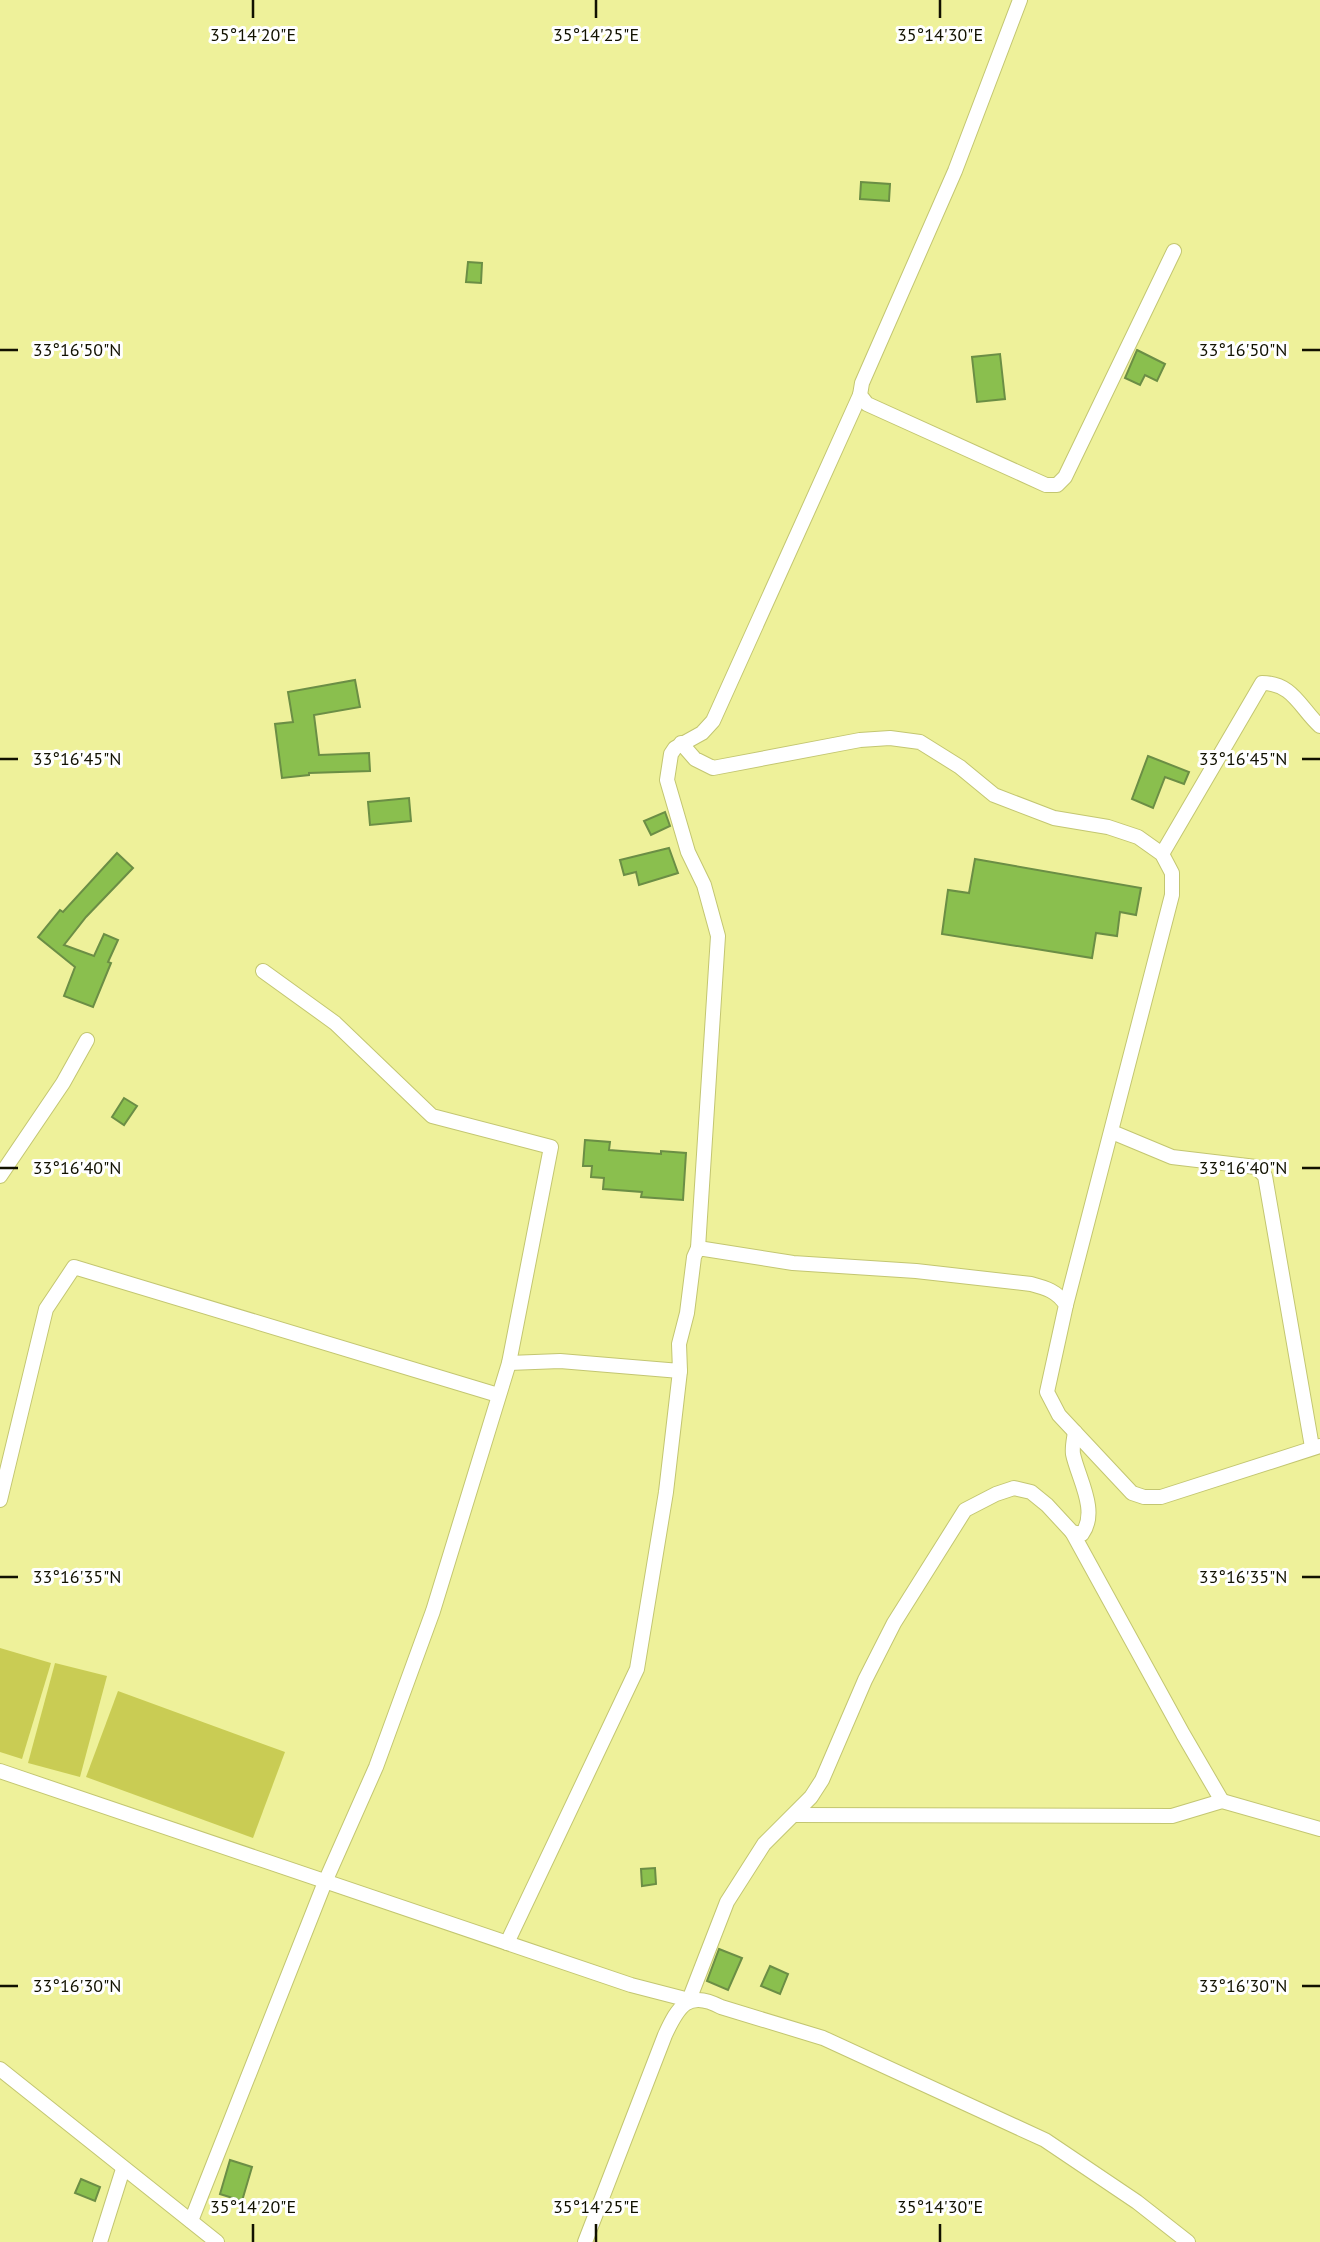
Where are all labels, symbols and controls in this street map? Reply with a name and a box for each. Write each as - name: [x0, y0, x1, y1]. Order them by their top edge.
- text: 35°14'20"E: [210, 23, 296, 46]
- text: 35°14'25"E: [553, 23, 639, 46]
- text: 35°14'30"E: [897, 23, 983, 46]
- text: 33°16'50"N: [33, 338, 121, 361]
- text: 33°16'50"N: [1199, 338, 1287, 361]
- text: 33°16'45"N: [33, 747, 121, 770]
- text: 33°16'45"N: [1199, 747, 1287, 770]
- text: 33°16'40"N: [33, 1156, 121, 1179]
- text: 33°16'40"N: [1199, 1156, 1287, 1179]
- text: 33°16'35"N: [33, 1565, 121, 1588]
- text: 33°16'35"N: [1199, 1565, 1287, 1588]
- text: 33°16'30"N: [33, 1974, 121, 1997]
- text: 33°16'30"N: [1199, 1974, 1287, 1997]
- text: 35°14'20"E: [210, 2195, 296, 2218]
- text: 35°14'25"E: [553, 2195, 639, 2218]
- text: 35°14'30"E: [897, 2195, 983, 2218]

